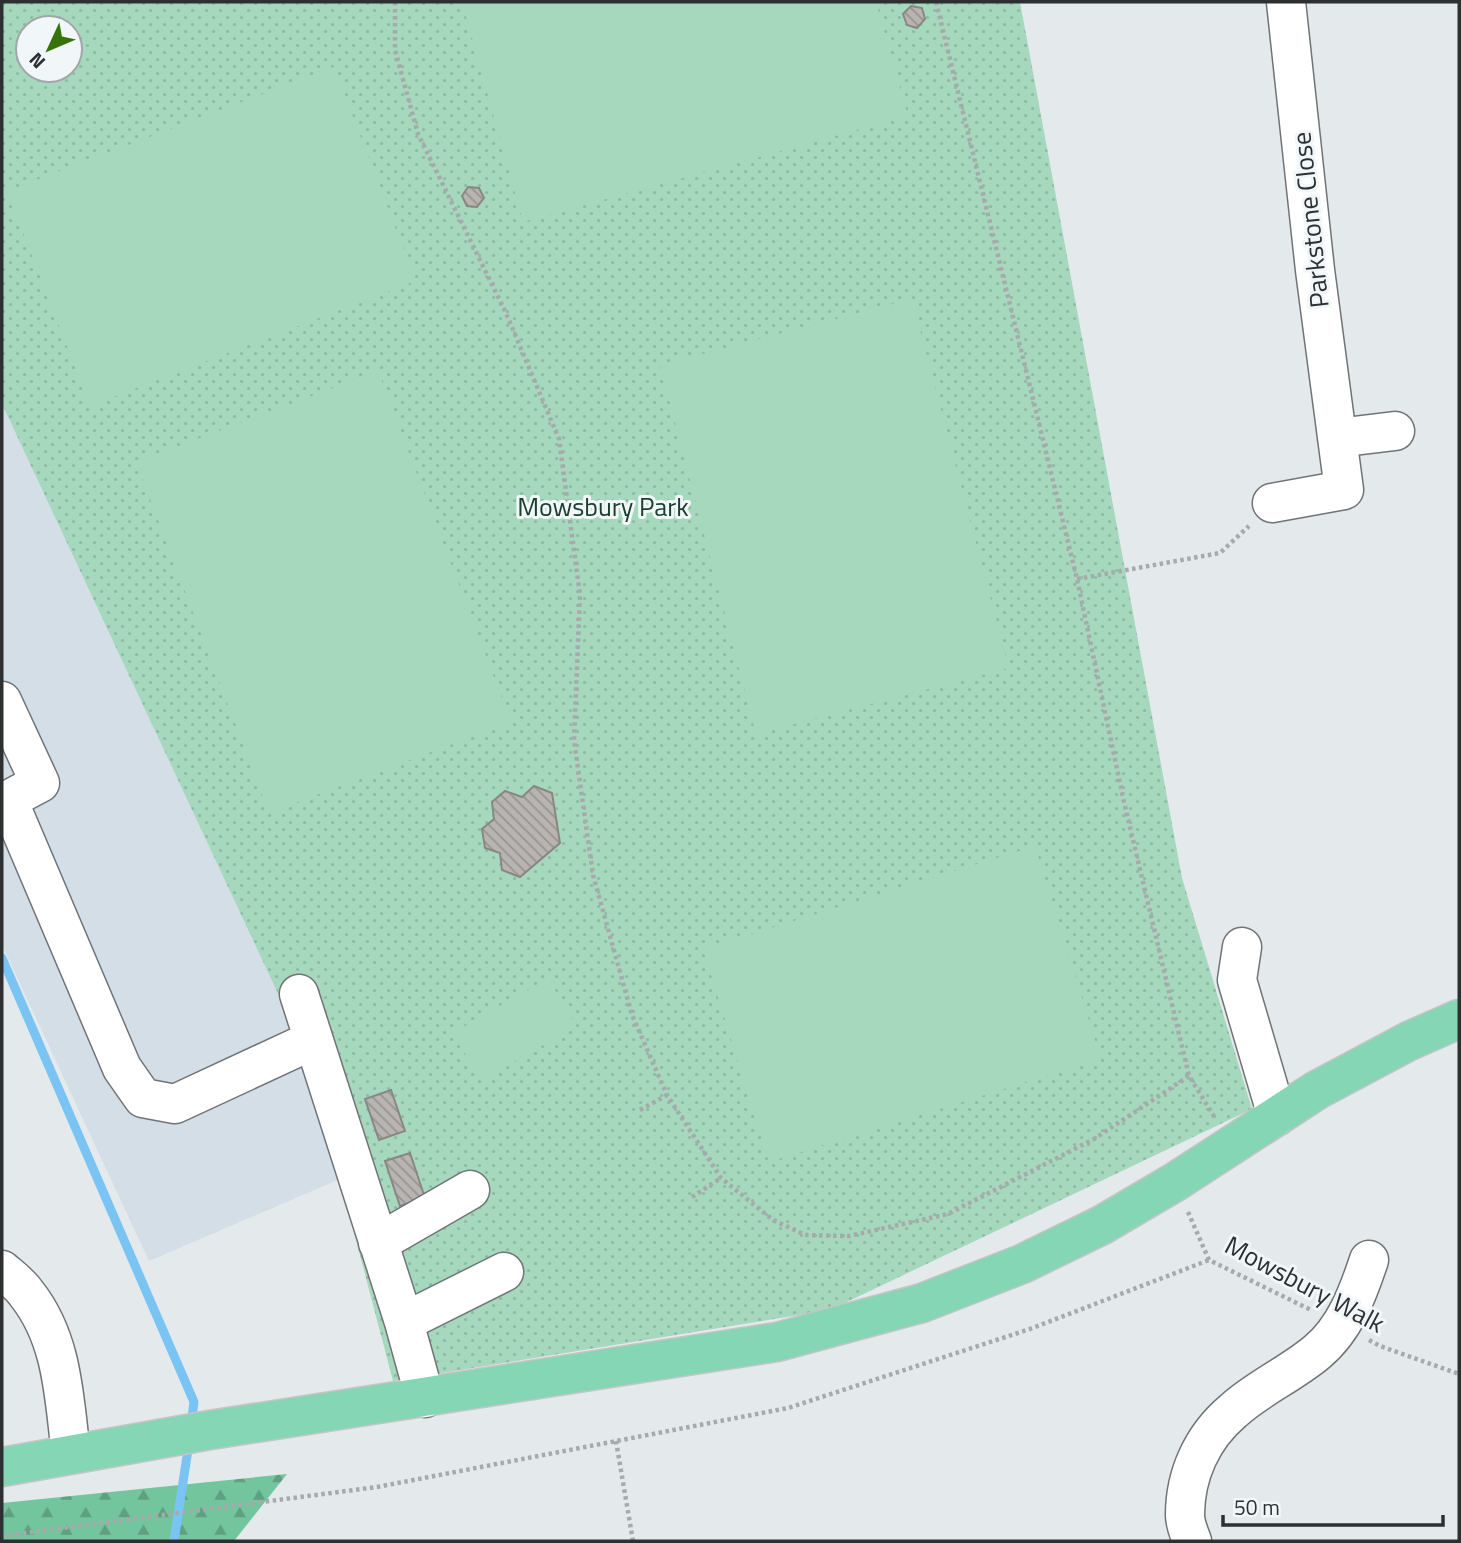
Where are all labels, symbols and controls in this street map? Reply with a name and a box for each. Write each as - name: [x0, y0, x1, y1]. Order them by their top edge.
- north arrow: [14, 14, 84, 84]
- text: N: [21, 46, 51, 76]
- street label: Parkstone Close: [1281, 130, 1339, 310]
- park label: Mowsbury Park: [517, 487, 689, 526]
- street label: Mowsbury Walk: [1218, 1225, 1392, 1343]
- scale bar: [1223, 1484, 1444, 1528]
- text: 50 m: [1234, 1491, 1280, 1523]

